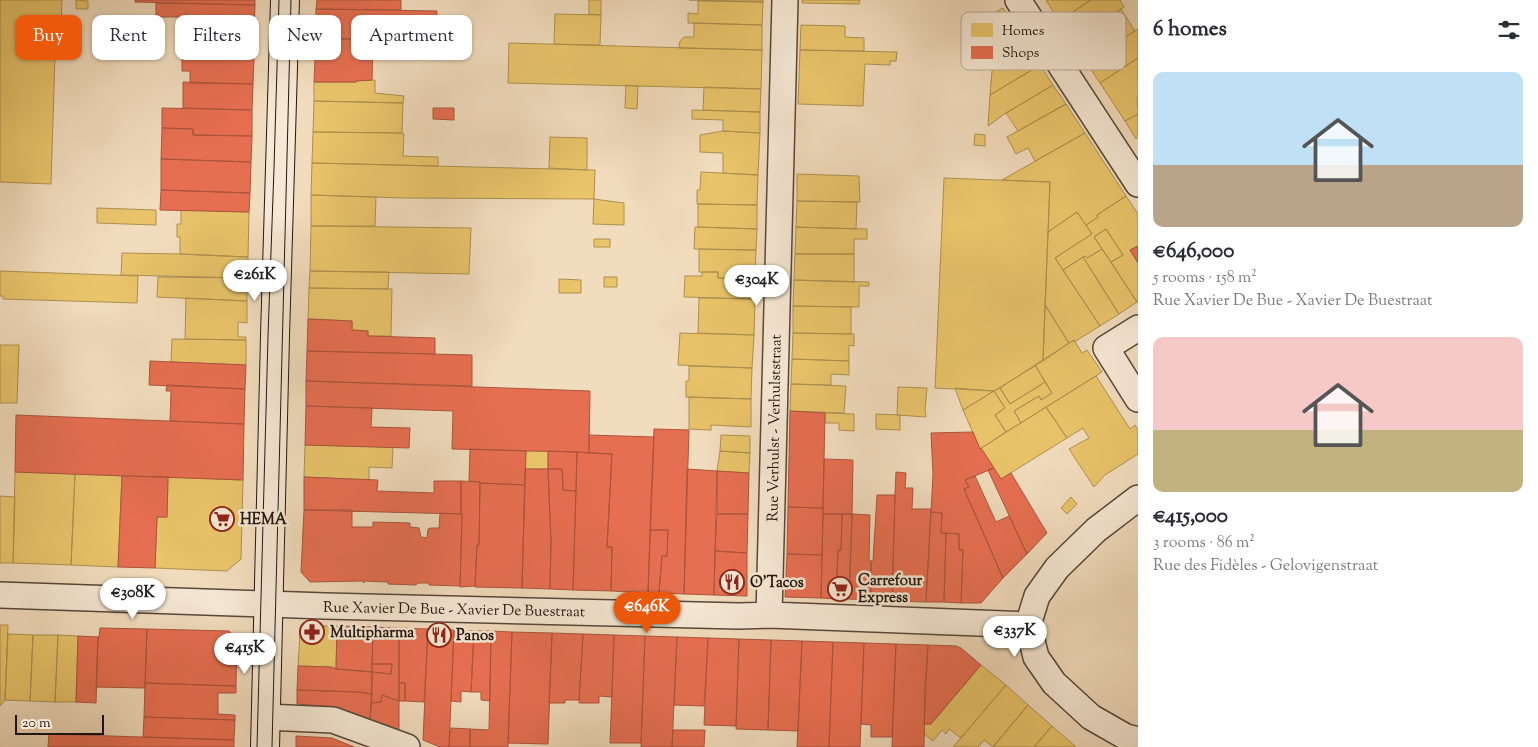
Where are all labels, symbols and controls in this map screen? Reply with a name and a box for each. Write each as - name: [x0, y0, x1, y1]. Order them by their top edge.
- legend: [961, 12, 1126, 70]
- chip: Buy: [15, 15, 82, 60]
- chip: Rent: [92, 15, 165, 60]
- chip: Filters: [175, 15, 259, 60]
- chip: New: [269, 15, 341, 60]
- chip: Apartment: [351, 15, 472, 60]
- text: 6 homes: [1153, 15, 1227, 45]
- icon: filters: [1495, 16, 1523, 44]
- text: Homes: [1002, 22, 1044, 42]
- text: Shops: [1002, 44, 1039, 64]
- icon: home: [1293, 105, 1383, 195]
- text: €646,000: [1153, 237, 1234, 267]
- pin: €261K: [220, 260, 290, 302]
- text: €261K: [234, 264, 276, 287]
- pin: €304K: [722, 264, 792, 307]
- text: 5 rooms · 158 m²: [1153, 267, 1257, 290]
- text: €304K: [735, 269, 779, 292]
- text: Rue Xavier De Bue - Xavier De Buestraat: [1153, 290, 1433, 313]
- street label: Rue Verhulst - Verhulststraat: [763, 334, 788, 522]
- icon: home: [1293, 370, 1383, 460]
- text: €415,000: [1153, 502, 1228, 532]
- supermarket icon: HEMA: [209, 506, 235, 532]
- place label: HEMA: [240, 510, 288, 531]
- text: 3 rooms · 86 m²: [1153, 532, 1255, 555]
- text: Rue des Fidèles - Gelovigenstraat: [1153, 555, 1378, 578]
- restaurant icon: O'Tacos: [719, 569, 745, 595]
- place label: Carrefour Express: [858, 571, 923, 609]
- place label: O'Tacos: [750, 573, 804, 594]
- supermarket icon: Carrefour Express: [827, 576, 853, 602]
- pin: €308K: [98, 578, 168, 620]
- text: €308K: [111, 582, 155, 605]
- pin: €646K: [612, 592, 682, 634]
- text: €646K: [625, 596, 669, 619]
- street label: Rue Xavier De Bue - Xavier De Buestraat: [323, 598, 585, 623]
- pin: €337K: [980, 616, 1050, 658]
- pharmacy icon: Multipharma: [299, 619, 325, 645]
- text: €337K: [994, 620, 1036, 643]
- restaurant icon: Panos: [426, 622, 452, 648]
- place label: Multipharma: [330, 623, 414, 644]
- place label: Panos: [456, 626, 494, 647]
- pin: €415K: [210, 632, 280, 675]
- text: €415K: [225, 637, 265, 660]
- scale bar: [15, 712, 104, 735]
- text: 20 m: [22, 714, 51, 734]

